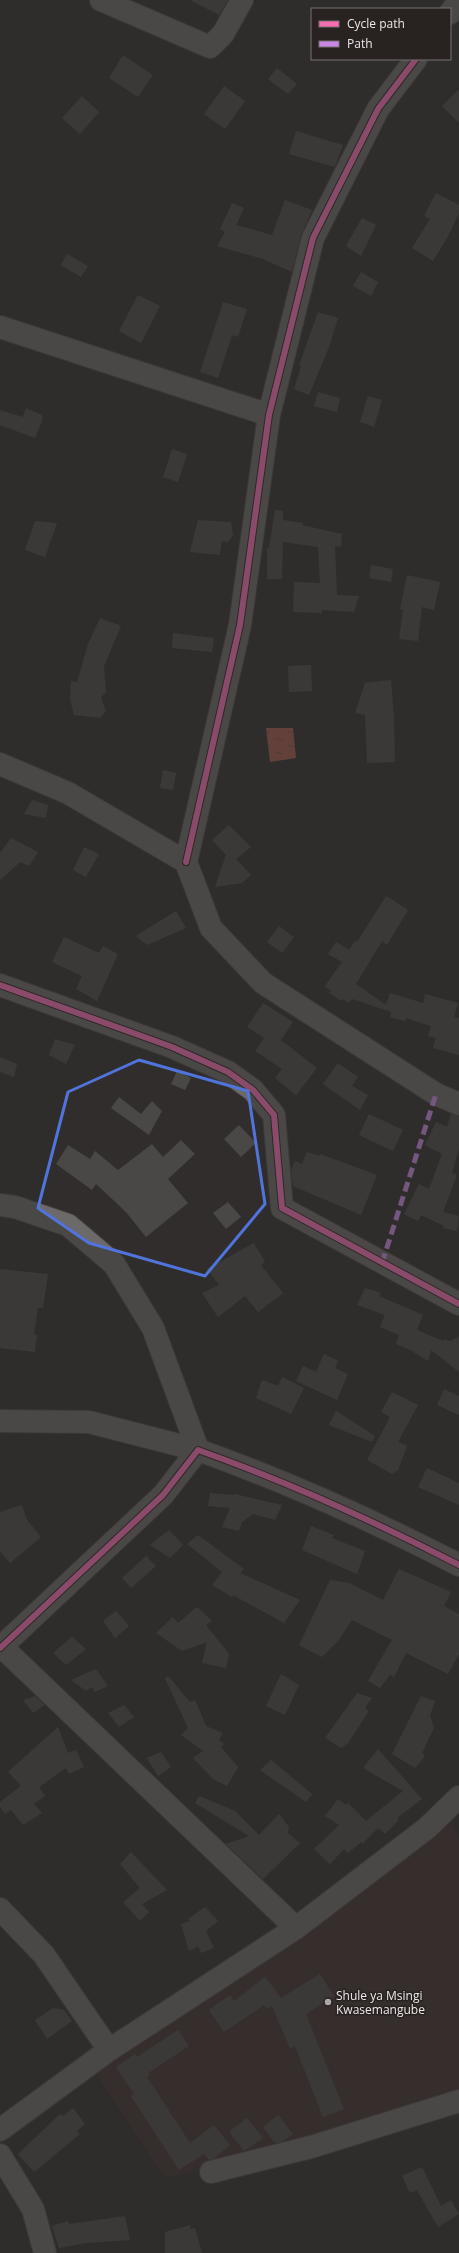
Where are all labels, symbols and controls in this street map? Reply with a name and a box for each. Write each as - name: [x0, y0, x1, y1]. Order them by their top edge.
- legend: [311, 8, 451, 60]
- text: Cycle path: [347, 15, 405, 32]
- text: Path: [347, 35, 373, 52]
- place label: Shule ya Msingi Kwasemangube: [336, 1987, 425, 2018]
- marker: Shule ya Msingi Kwasemangube: [323, 1997, 333, 2007]

